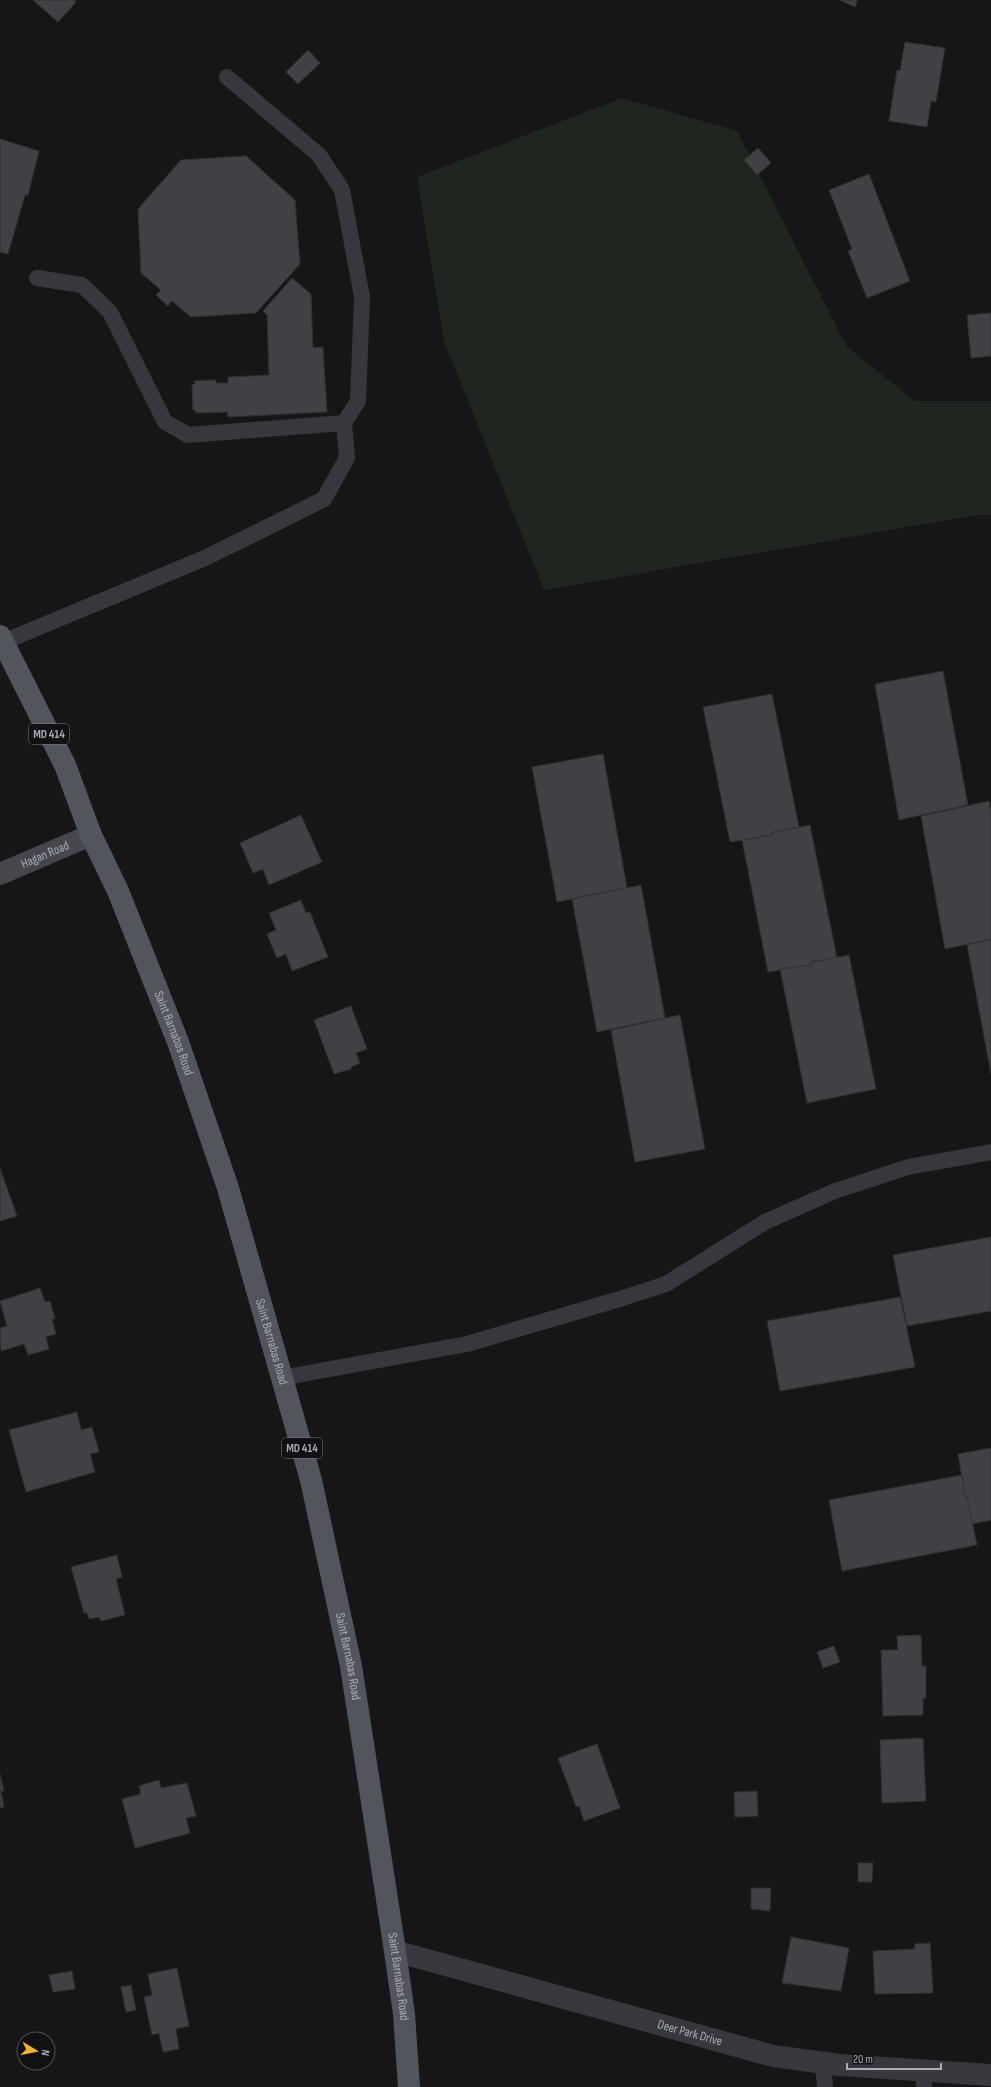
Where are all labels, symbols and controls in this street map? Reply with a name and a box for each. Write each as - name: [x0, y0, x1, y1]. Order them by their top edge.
- road number: MD 414: [29, 724, 69, 744]
- street label: Hagan Road: [18, 837, 72, 872]
- street label: Saint Barnabas Road: [151, 989, 197, 1077]
- street label: Saint Barnabas Road: [252, 1297, 292, 1387]
- road number: MD 414: [282, 1438, 322, 1458]
- street label: Saint Barnabas Road: [332, 1611, 364, 1701]
- street label: Saint Barnabas Road: [384, 1931, 412, 2021]
- street label: Deer Park Drive: [656, 2016, 724, 2050]
- north arrow: [16, 2031, 56, 2071]
- scale bar: [847, 2045, 941, 2071]
- text: N: [38, 2049, 52, 2057]
- text: 20 m: [853, 2052, 873, 2067]

